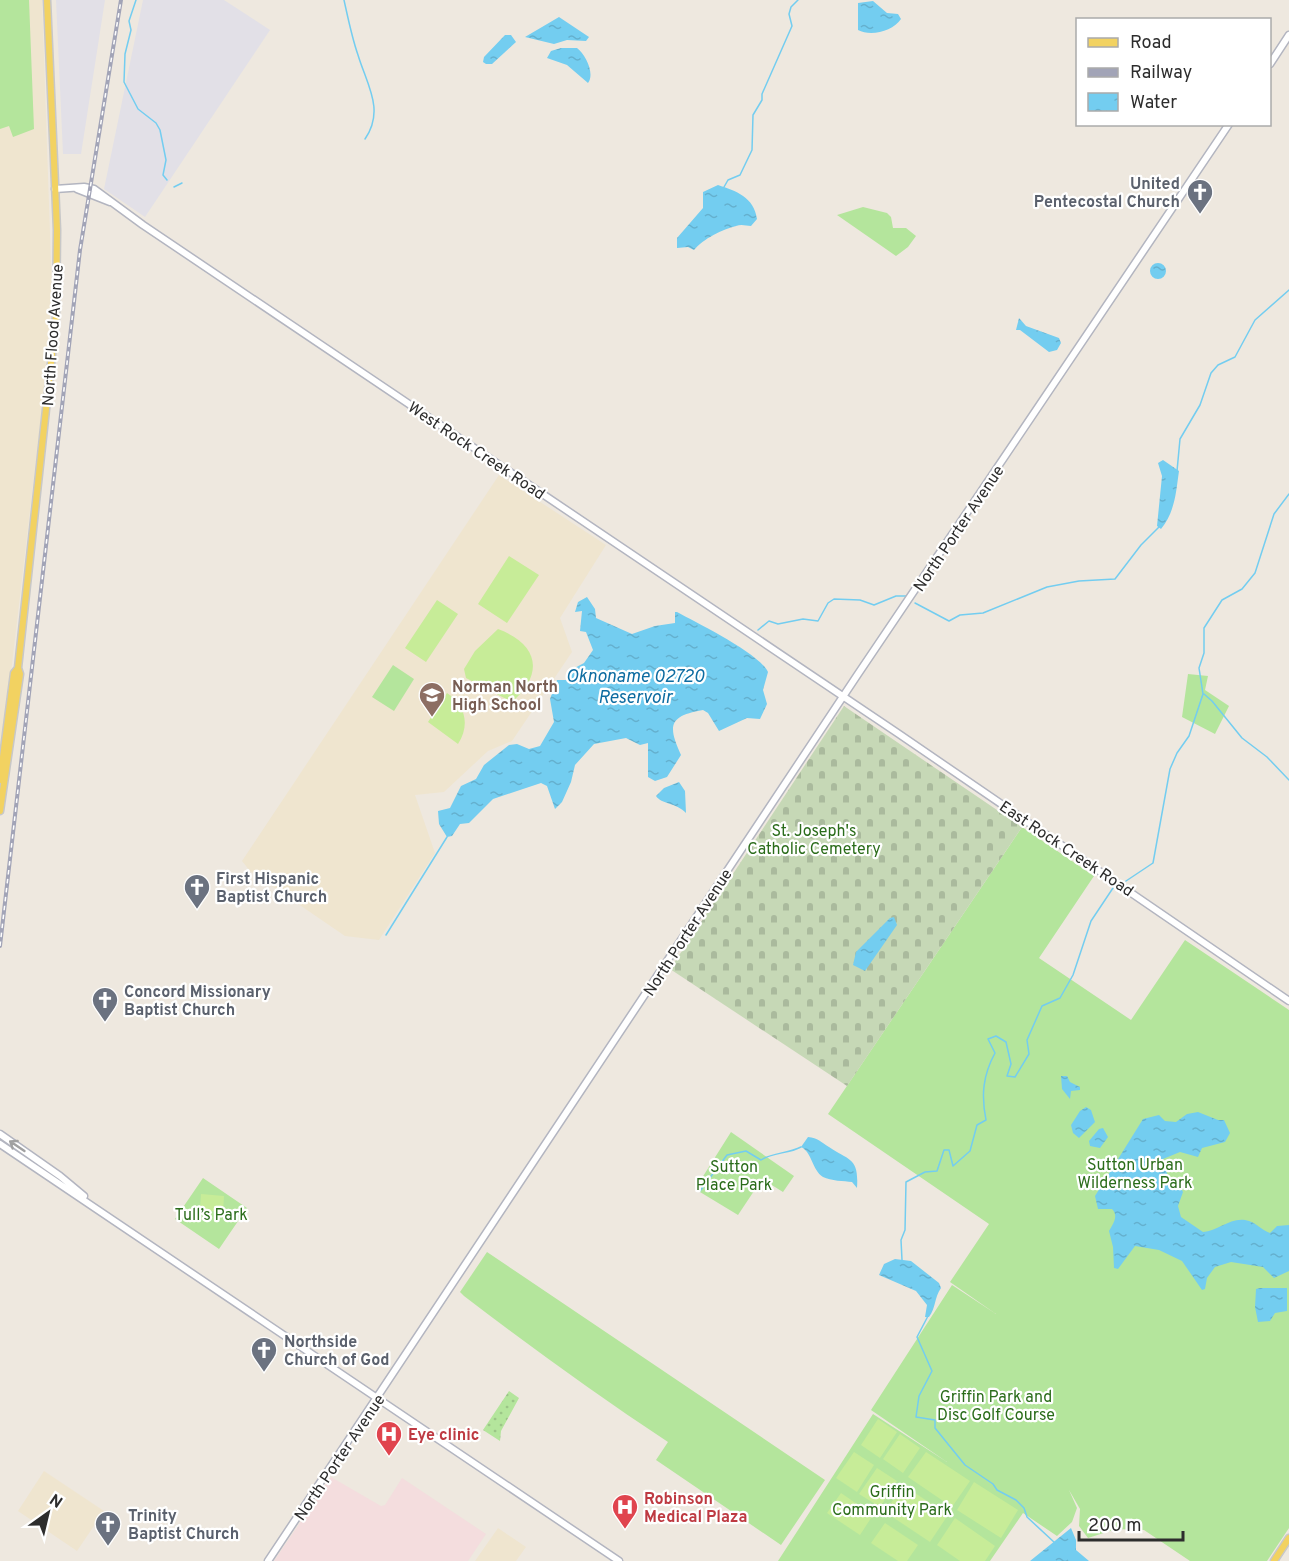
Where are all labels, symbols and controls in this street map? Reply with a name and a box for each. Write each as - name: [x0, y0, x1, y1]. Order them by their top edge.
- legend: [1076, 18, 1271, 126]
- text: Road: [1130, 32, 1172, 55]
- text: Railway: [1130, 62, 1192, 85]
- text: Water: [1130, 92, 1177, 115]
- place label: United Pentecostal Church: [1034, 175, 1180, 213]
- church icon: United Pentecostal Church: [1185, 177, 1215, 215]
- street label: North Flood Avenue: [39, 263, 69, 407]
- street label: West Rock Creek Road: [403, 398, 548, 505]
- street label: North Porter Avenue: [910, 462, 1009, 596]
- water label: Oknoname 02720 Reservoir: [566, 666, 704, 710]
- place label: Norman North High School: [452, 678, 558, 716]
- school or university icon: Norman North High School: [417, 680, 447, 718]
- street label: East Rock Creek Road: [995, 797, 1137, 902]
- park label: St. Joseph's Catholic Cemetery: [747, 822, 881, 860]
- street label: North Porter Avenue: [640, 866, 737, 1001]
- place label: First Hispanic Baptist Church: [216, 870, 327, 908]
- church icon: First Hispanic Baptist Church: [182, 872, 212, 910]
- place label: Concord Missionary Baptist Church: [124, 983, 271, 1021]
- church icon: Concord Missionary Baptist Church: [90, 985, 120, 1023]
- one-way arrow: [9, 1140, 26, 1152]
- park label: Sutton Urban Wilderness Park: [1077, 1156, 1193, 1194]
- park label: Sutton Place Park: [696, 1158, 772, 1196]
- park label: Tull’s Park: [174, 1206, 248, 1226]
- place label: Northside Church of God: [284, 1333, 390, 1371]
- church icon: Northside Church of God: [249, 1335, 279, 1373]
- park label: Griffin Park and Disc Golf Course: [937, 1388, 1055, 1426]
- street label: North Porter Avenue: [291, 1391, 390, 1525]
- hospital icon: Eye clinic: [374, 1419, 404, 1457]
- place label: Eye clinic: [408, 1426, 479, 1446]
- north arrow: [18, 1483, 78, 1543]
- park label: Griffin Community Park: [832, 1483, 952, 1521]
- place label: Robinson Medical Plaza: [644, 1490, 747, 1528]
- text: N: [45, 1491, 66, 1514]
- hospital icon: Robinson Medical Plaza: [610, 1492, 640, 1530]
- scale bar: [1079, 1504, 1182, 1542]
- place label: Trinity Baptist Church: [128, 1507, 239, 1545]
- church icon: Trinity Baptist Church: [93, 1509, 123, 1547]
- text: 200 m: [1088, 1515, 1141, 1538]

